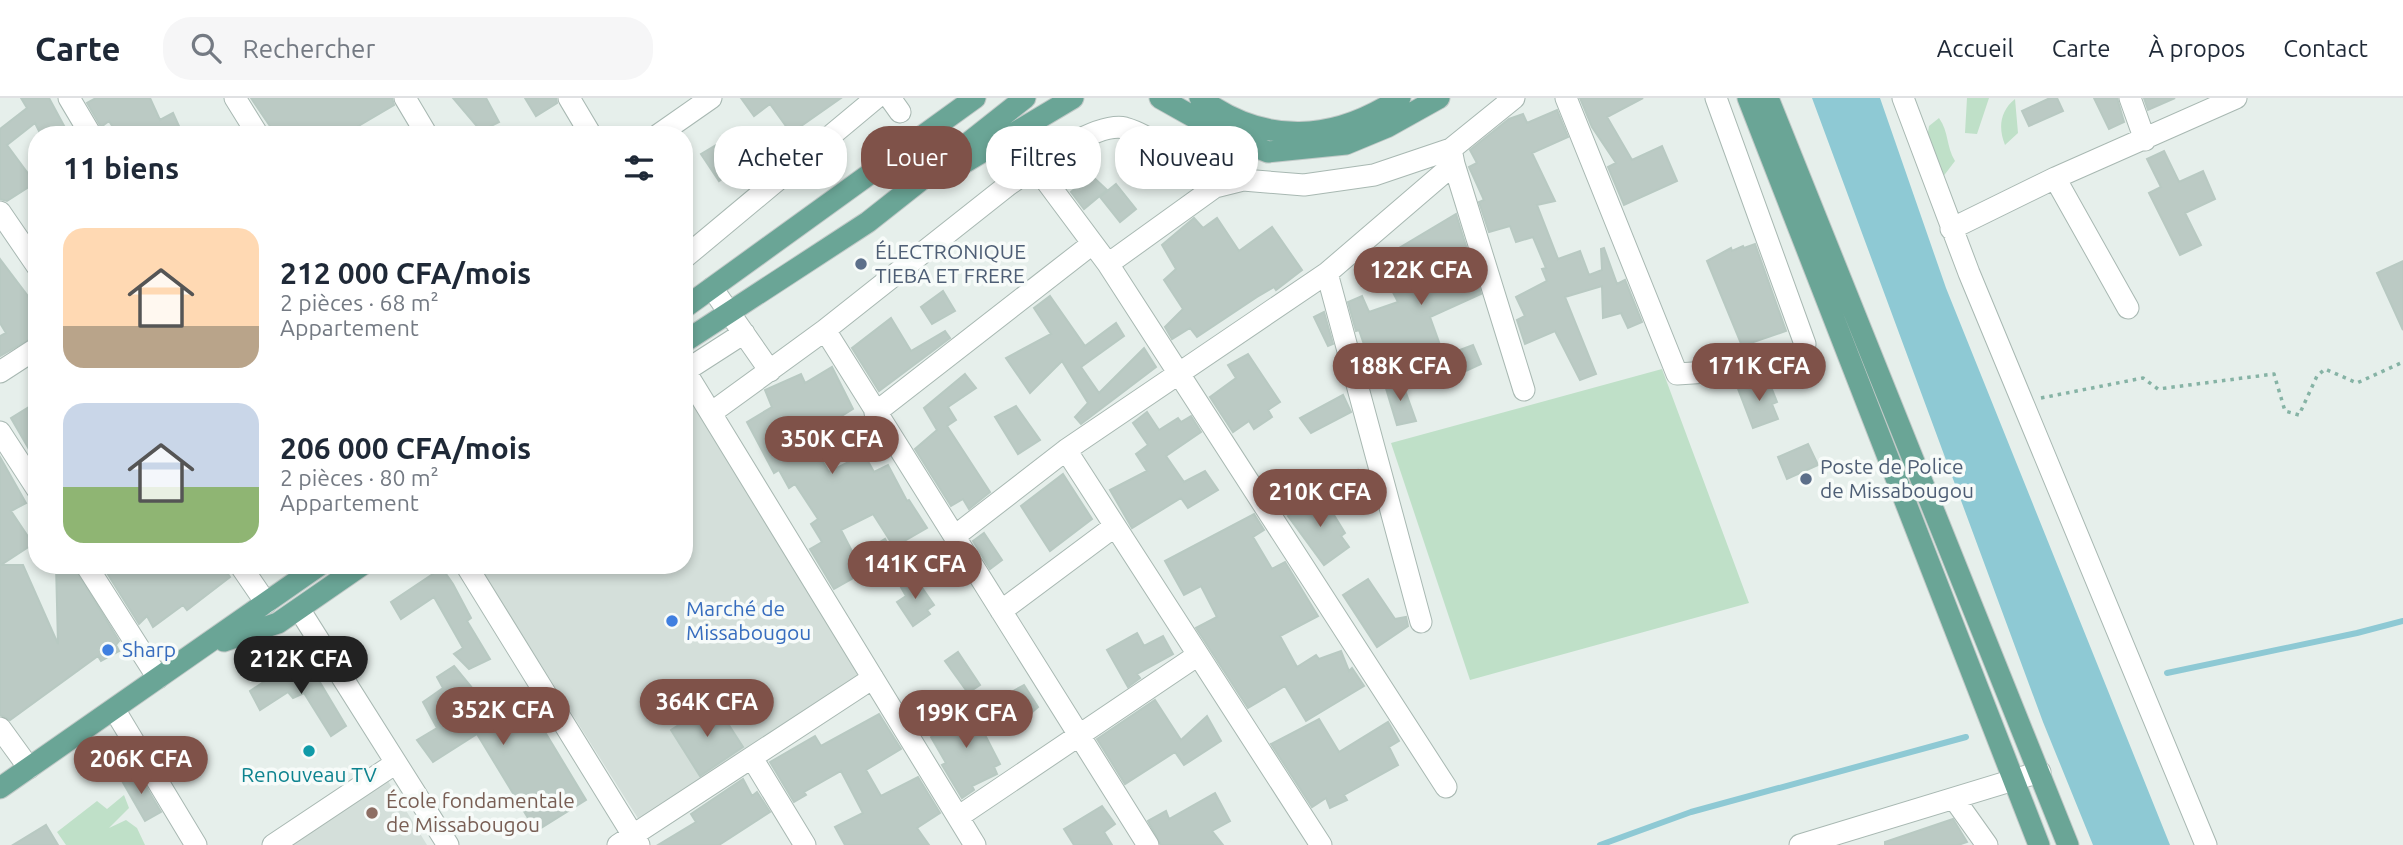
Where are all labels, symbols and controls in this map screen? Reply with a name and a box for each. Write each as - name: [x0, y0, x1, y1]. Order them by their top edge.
- search box: [163, 17, 653, 80]
- icon: search: [187, 29, 225, 67]
- text: Carte: [35, 30, 121, 67]
- text: Rechercher: [243, 34, 375, 63]
- text: Accueil: [1937, 35, 2014, 62]
- text: Carte: [2052, 35, 2111, 62]
- text: À propos: [2149, 35, 2245, 62]
- text: Contact: [2283, 35, 2368, 62]
- chip: Acheter: [714, 126, 847, 189]
- chip: Louer: [861, 126, 972, 189]
- chip: Filtres: [986, 126, 1101, 189]
- chip: Nouveau: [1115, 126, 1258, 189]
- icon: filters: [620, 149, 658, 187]
- text: 11 biens: [63, 151, 179, 185]
- place label: ÉLECTRONIQUE TIEBA ET FRERE: [875, 239, 1026, 287]
- pin: 122K CFA: [1349, 248, 1493, 307]
- icon: home: [119, 256, 203, 340]
- text: 212 000 CFA/mois: [280, 256, 531, 290]
- marker: ÉLECTRONIQUE TIEBA ET FRERE: [853, 256, 869, 272]
- text: 122K CFA: [1370, 257, 1472, 282]
- text: 2 pièces · 68 m²: [280, 290, 439, 315]
- text: Appartement: [280, 315, 419, 340]
- pin: 188K CFA: [1328, 344, 1472, 403]
- pin: 171K CFA: [1687, 344, 1831, 403]
- text: 188K CFA: [1349, 353, 1451, 378]
- text: 171K CFA: [1708, 353, 1810, 378]
- pin: 350K CFA: [760, 416, 904, 476]
- text: 350K CFA: [781, 426, 883, 451]
- icon: home: [119, 431, 203, 515]
- text: 206 000 CFA/mois: [280, 431, 531, 465]
- place label: Poste de Police de Missabougou: [1820, 454, 1974, 502]
- text: 2 pièces · 80 m²: [280, 465, 439, 490]
- pin: 210K CFA: [1248, 470, 1392, 529]
- marker: Poste de Police de Missabougou: [1798, 471, 1814, 487]
- text: 210K CFA: [1269, 479, 1371, 504]
- text: Appartement: [280, 490, 419, 515]
- pin: 141K CFA: [843, 542, 987, 601]
- text: 141K CFA: [864, 551, 966, 576]
- place label: Marché de Missabougou: [686, 596, 811, 644]
- marker: Marché de Missabougou: [664, 613, 680, 629]
- pin: 212K CFA: [229, 636, 373, 696]
- place label: Sharp: [122, 637, 176, 661]
- marker: Sharp: [100, 642, 116, 658]
- text: 212K CFA: [250, 646, 352, 671]
- pin: 364K CFA: [635, 680, 779, 739]
- pin: 352K CFA: [431, 688, 575, 747]
- text: 364K CFA: [656, 689, 758, 714]
- pin: 199K CFA: [894, 690, 1038, 750]
- text: 352K CFA: [452, 697, 554, 722]
- text: 199K CFA: [915, 700, 1017, 725]
- pin: 206K CFA: [69, 736, 213, 796]
- marker: Renouveau TV: [301, 743, 317, 759]
- text: 206K CFA: [90, 746, 192, 771]
- place label: Renouveau TV: [241, 762, 378, 786]
- place label: École fondamentale de Missabougou: [386, 788, 575, 836]
- marker: École fondamentale de Missabougou: [364, 805, 380, 821]

